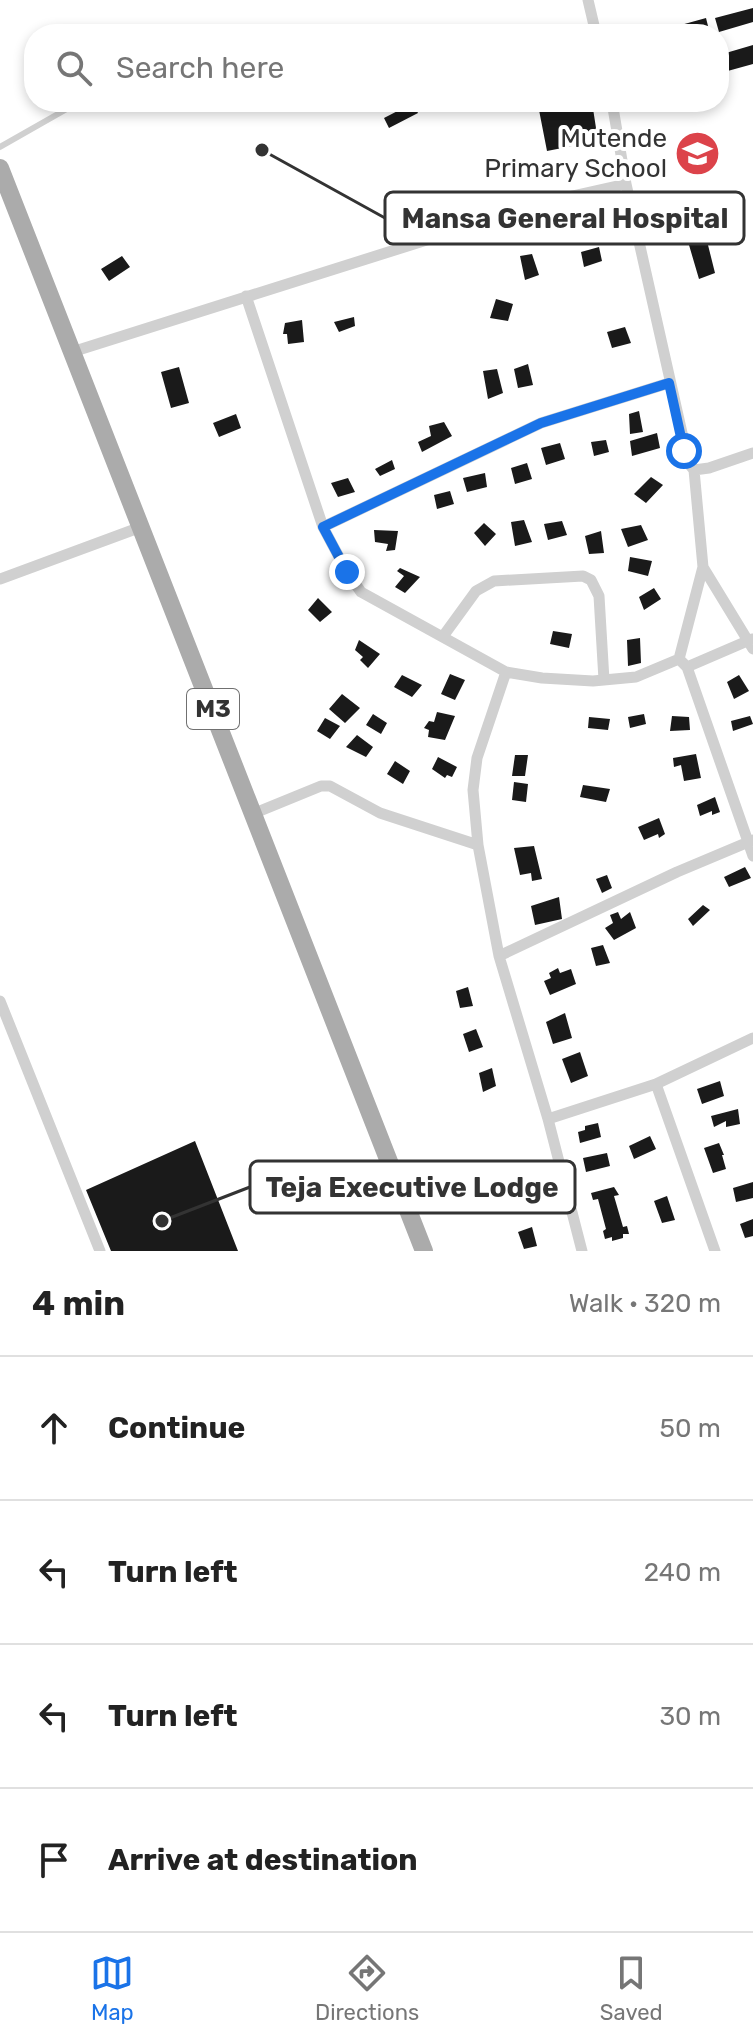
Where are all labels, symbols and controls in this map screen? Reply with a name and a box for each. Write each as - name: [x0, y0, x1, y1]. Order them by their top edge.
- search box: [24, 24, 729, 112]
- icon: search: [52, 46, 96, 90]
- text: Search here: [116, 50, 284, 86]
- place label: Mutende Primary School: [484, 123, 667, 184]
- school or university icon: Mutende Primary School: [674, 129, 722, 177]
- callout: Mansa General Hospital: [385, 192, 744, 244]
- text: Mansa General Hospital: [402, 202, 728, 235]
- route start: [666, 433, 702, 469]
- route end: [329, 554, 365, 590]
- road number: M3: [187, 689, 239, 729]
- callout: Teja Executive Lodge: [250, 1161, 575, 1213]
- text: Teja Executive Lodge: [265, 1171, 559, 1204]
- text: 4 min: [32, 1283, 125, 1324]
- text: Walk · 320 m: [569, 1288, 721, 1319]
- icon: ahead: [32, 1406, 76, 1450]
- text: Continue: [108, 1410, 245, 1446]
- text: 50 m: [660, 1413, 721, 1444]
- icon: left: [32, 1550, 76, 1594]
- text: Turn left: [108, 1554, 238, 1590]
- text: 240 m: [644, 1557, 721, 1588]
- icon: left: [32, 1694, 76, 1738]
- text: Turn left: [108, 1698, 238, 1734]
- text: 30 m: [659, 1701, 721, 1732]
- icon: arrive: [32, 1838, 76, 1882]
- text: Arrive at destination: [108, 1842, 418, 1878]
- tab: Map: [90, 1951, 134, 2026]
- tab: Directions: [315, 1951, 419, 2026]
- tab: Saved: [600, 1951, 663, 2026]

